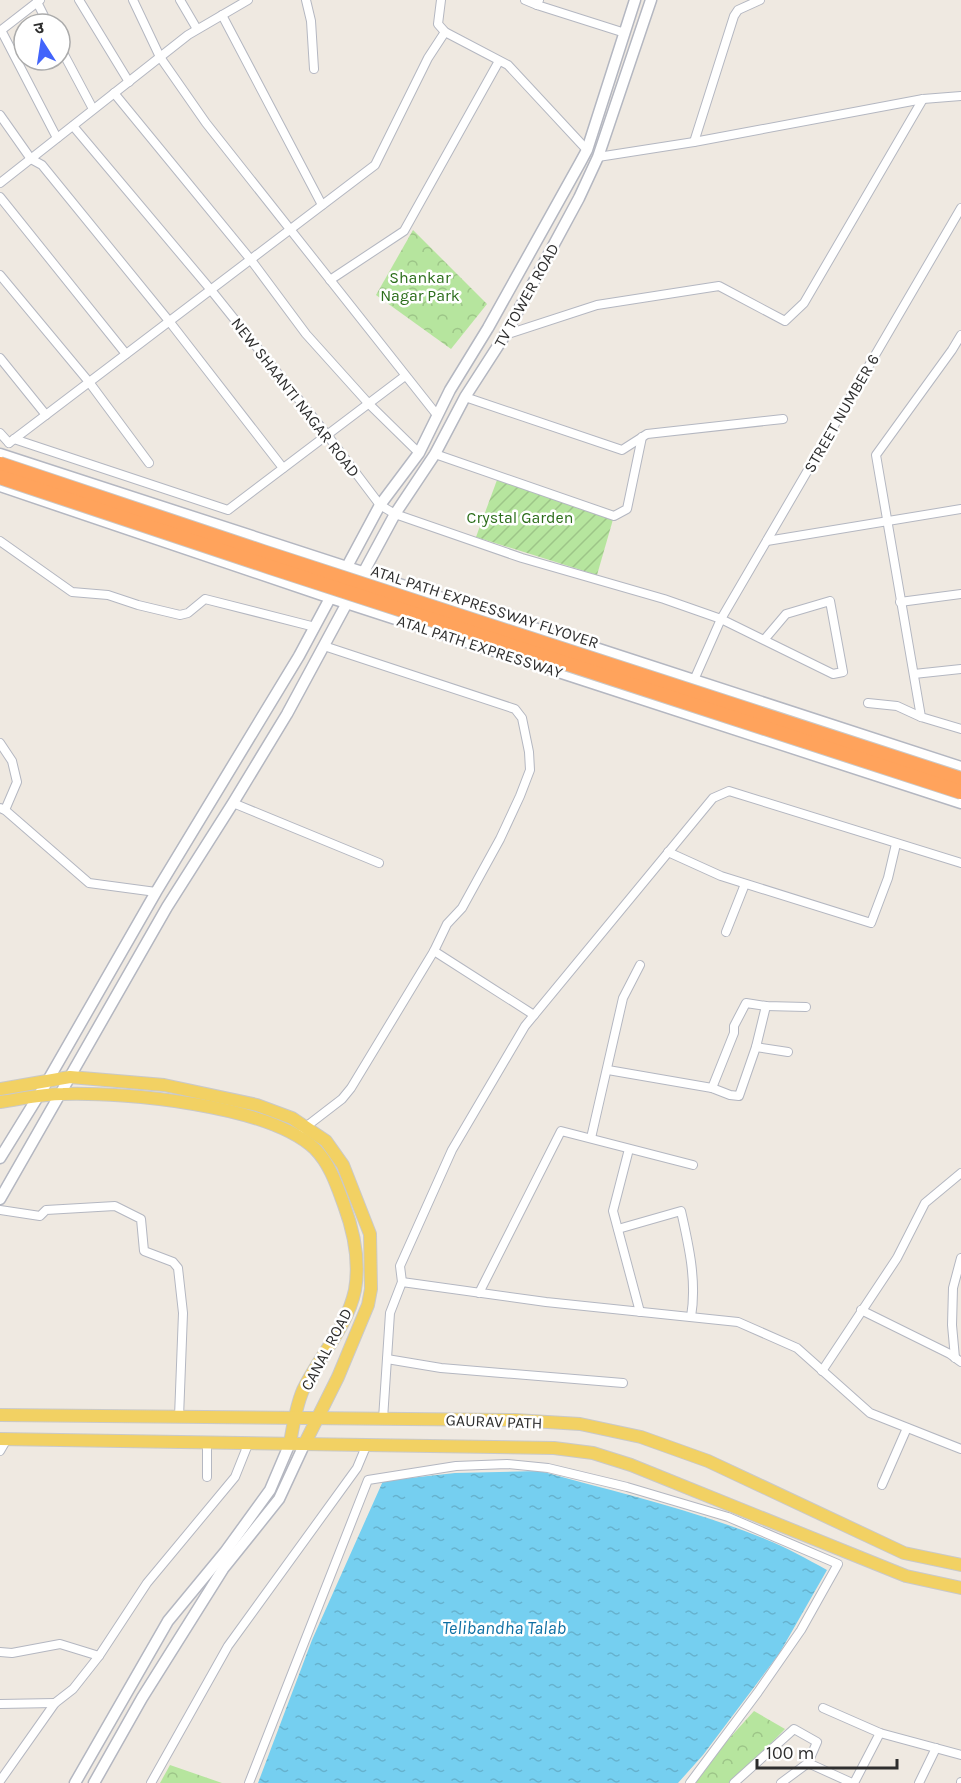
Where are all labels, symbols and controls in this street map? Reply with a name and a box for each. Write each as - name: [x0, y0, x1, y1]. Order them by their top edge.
- north arrow: [12, 12, 72, 72]
- text: उ: [32, 17, 46, 38]
- street label: TV TOWER ROAD: [490, 240, 563, 351]
- park label: Shankar Nagar Park: [380, 268, 460, 305]
- street label: NEW SHAANTI NAGAR ROAD: [227, 314, 364, 481]
- street label: STREET NUMBER 6: [800, 351, 883, 476]
- park label: Crystal Garden: [467, 508, 573, 527]
- street label: ATAL PATH EXPRESSWAY FLYOVER: [369, 560, 601, 652]
- street label: ATAL PATH EXPRESSWAY: [395, 610, 565, 682]
- street label: CANAL ROAD: [297, 1305, 356, 1394]
- street label: GAURAV PATH: [445, 1410, 543, 1433]
- water label: Telibandha Talab: [442, 1617, 567, 1639]
- scale bar: [757, 1732, 896, 1770]
- text: 100 m: [766, 1742, 814, 1764]

